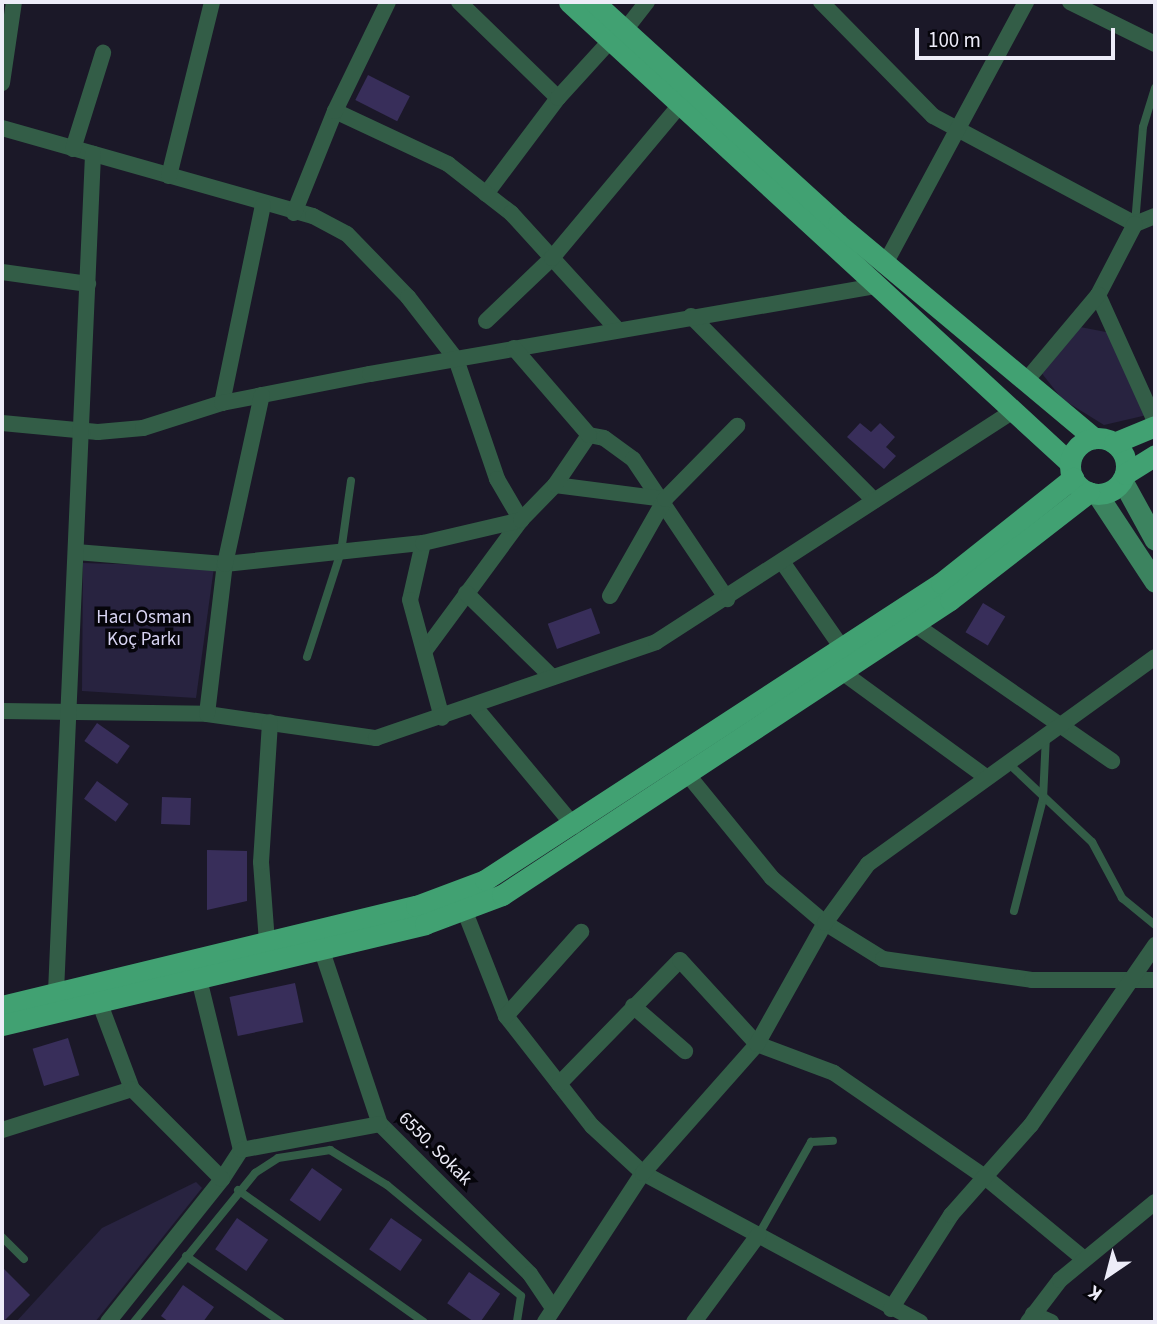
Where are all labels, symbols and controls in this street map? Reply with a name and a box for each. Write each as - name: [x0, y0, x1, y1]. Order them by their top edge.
- scale bar: [919, 14, 1118, 58]
- text: 100 m: [928, 25, 981, 55]
- park label: Hacı Osman Koç Parkı: [96, 607, 192, 651]
- street label: 6550. Sokak: [393, 1107, 477, 1191]
- north arrow: [1073, 1240, 1143, 1310]
- text: K: [1083, 1278, 1108, 1307]

